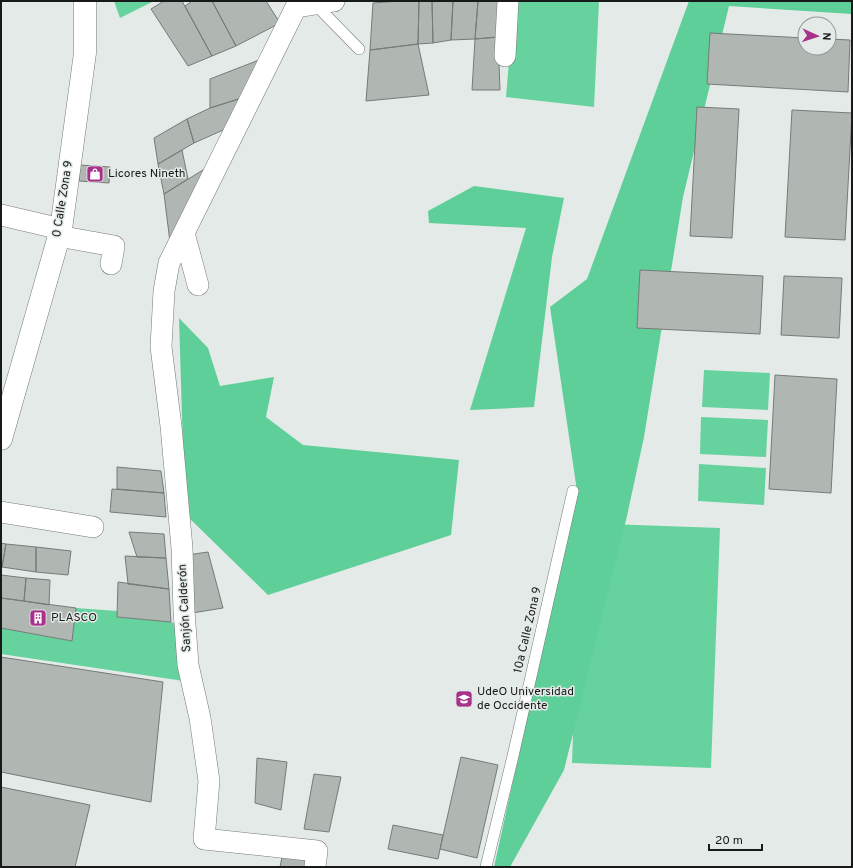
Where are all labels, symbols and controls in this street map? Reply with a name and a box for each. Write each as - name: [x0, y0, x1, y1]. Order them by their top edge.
- north arrow: [797, 16, 837, 56]
- text: N: [819, 32, 833, 41]
- street label: 0 Calle Zona 9: [49, 159, 77, 239]
- shop icon: Licores Nineth: [85, 164, 105, 184]
- place label: Licores Nineth: [108, 166, 186, 182]
- street label: Sanjón Calderón: [175, 563, 195, 653]
- street label: 10a Calle Zona 9: [510, 585, 546, 675]
- building icon: PLASCO: [28, 608, 48, 628]
- place label: PLASCO: [51, 610, 97, 626]
- place label: UdeO Universidad de Occidente: [477, 684, 574, 714]
- school or university icon: UdeO Universidad de Occidente: [454, 689, 474, 709]
- scale bar: [709, 826, 762, 852]
- text: 20 m: [715, 833, 743, 849]

